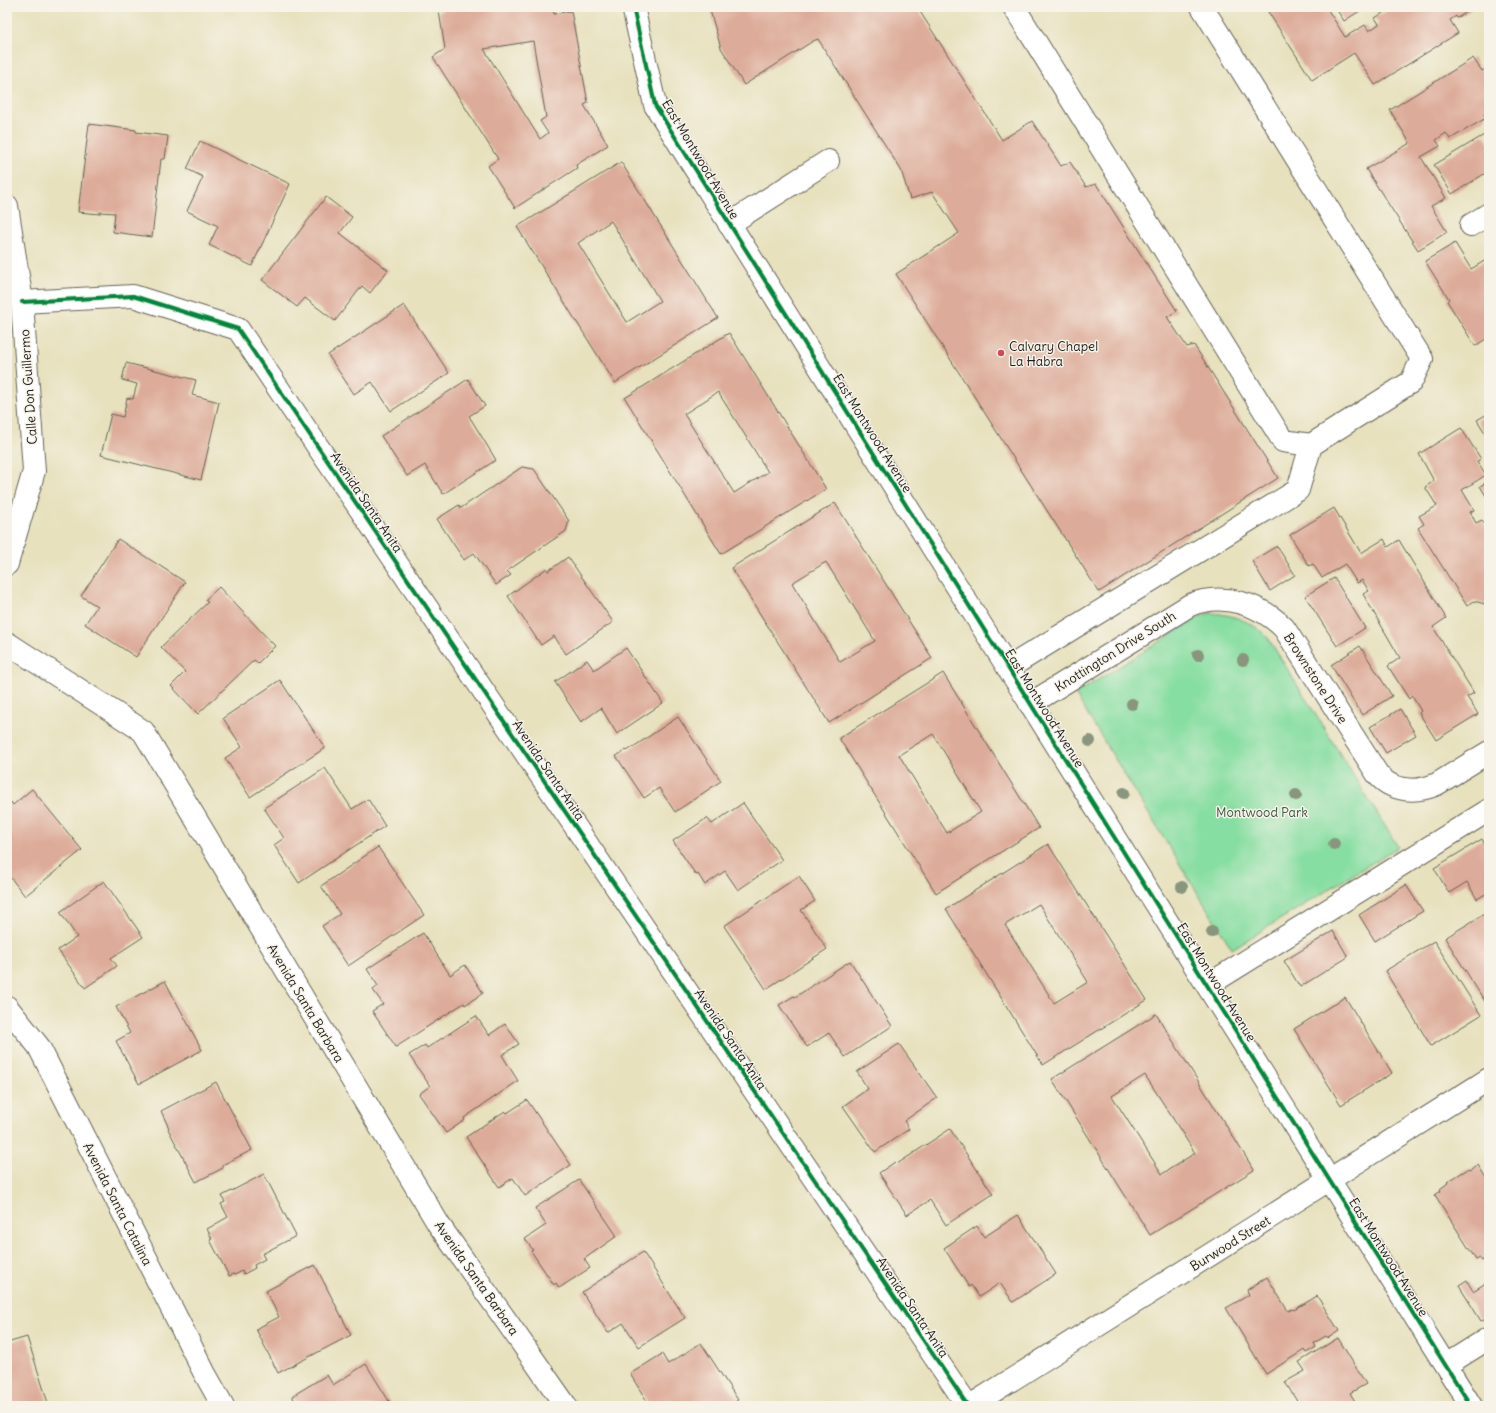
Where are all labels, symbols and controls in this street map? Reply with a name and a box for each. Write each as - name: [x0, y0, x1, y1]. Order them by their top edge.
- street label: East Montwood Avenue: [658, 96, 743, 222]
- street label: Calle Don Guillermo: [16, 329, 41, 445]
- place label: Calvary Chapel La Habra: [1009, 338, 1098, 370]
- marker: Calvary Chapel La Habra: [996, 348, 1006, 358]
- street label: East Montwood Avenue: [829, 371, 916, 496]
- street label: Avenida Santa Anita: [327, 449, 407, 556]
- street label: Knottington Drive South: [1052, 607, 1179, 696]
- street label: Brownstone Drive: [1280, 630, 1351, 727]
- street label: East Montwood Avenue: [1001, 646, 1088, 771]
- street label: Avenida Santa Anita: [509, 717, 589, 824]
- park label: Montwood Park: [1216, 804, 1308, 821]
- street label: East Montwood Avenue: [1173, 920, 1260, 1045]
- street label: Avenida Santa Barbara: [263, 941, 348, 1066]
- street label: Avenida Santa Anita: [691, 986, 771, 1093]
- street label: Avenida Santa Catalina: [79, 1140, 156, 1268]
- street label: East Montwood Avenue: [1345, 1195, 1432, 1320]
- street label: Burwood Street: [1187, 1212, 1274, 1275]
- street label: Avenida Santa Barbara: [431, 1218, 522, 1339]
- street label: Avenida Santa Anita: [873, 1254, 953, 1361]

